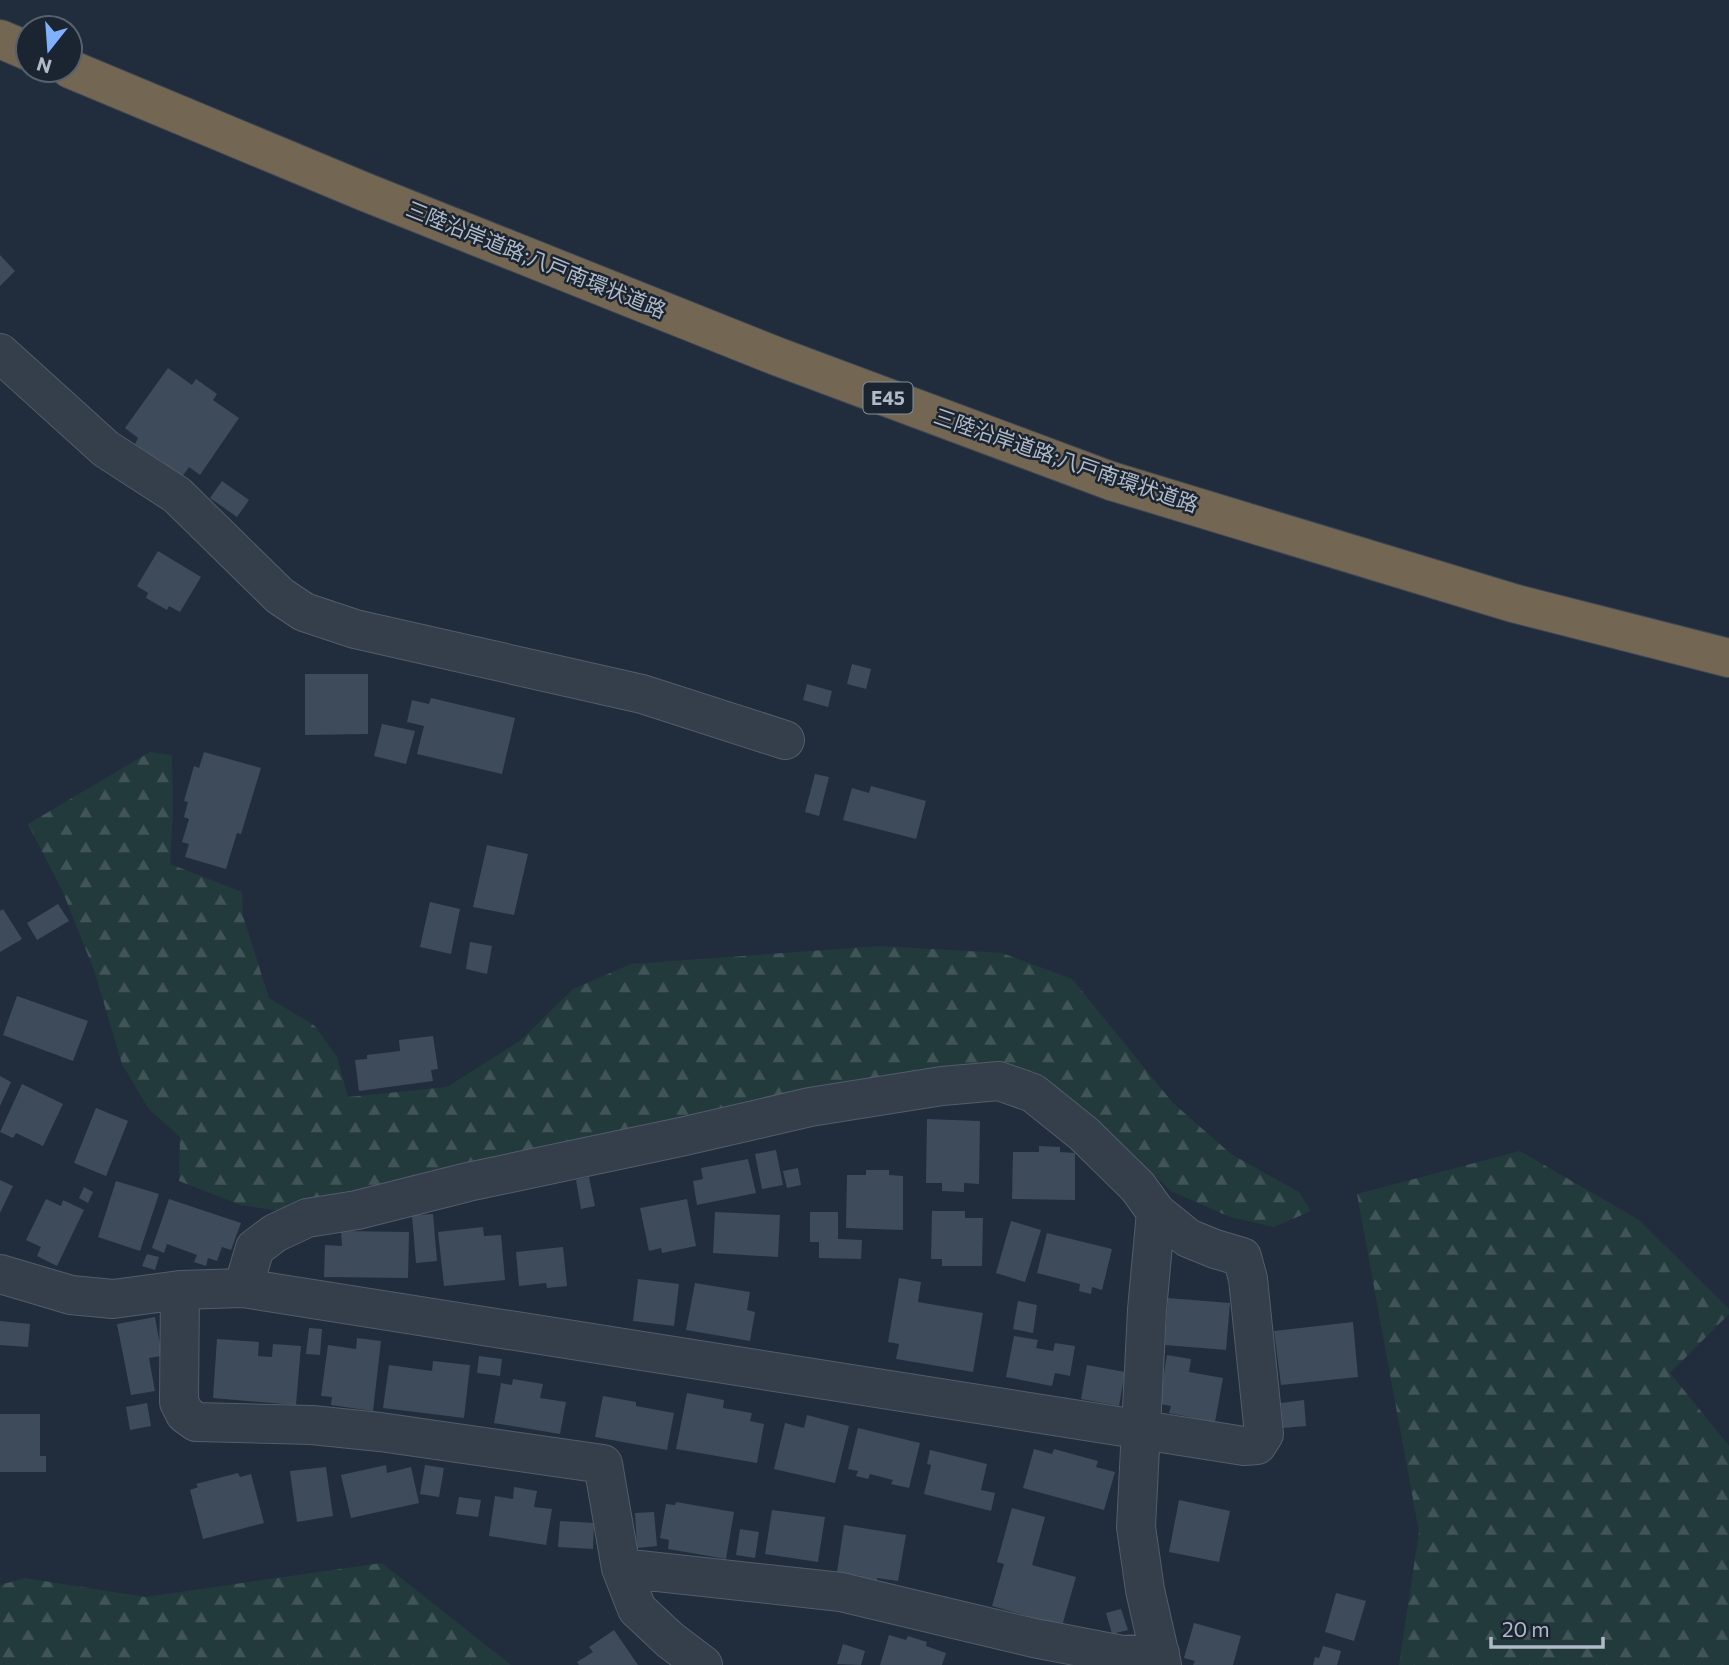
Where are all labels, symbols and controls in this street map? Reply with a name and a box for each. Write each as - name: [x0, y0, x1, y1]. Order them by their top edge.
- north arrow: [14, 14, 84, 84]
- text: N: [34, 53, 54, 79]
- street label: 三陸沿岸道路;八戸南環状道路: [403, 195, 670, 322]
- road number: E45: [864, 382, 912, 414]
- street label: 三陸沿岸道路;八戸南環状道路: [931, 403, 1202, 517]
- scale bar: [1491, 1606, 1603, 1650]
- text: 20 m: [1502, 1616, 1550, 1641]

